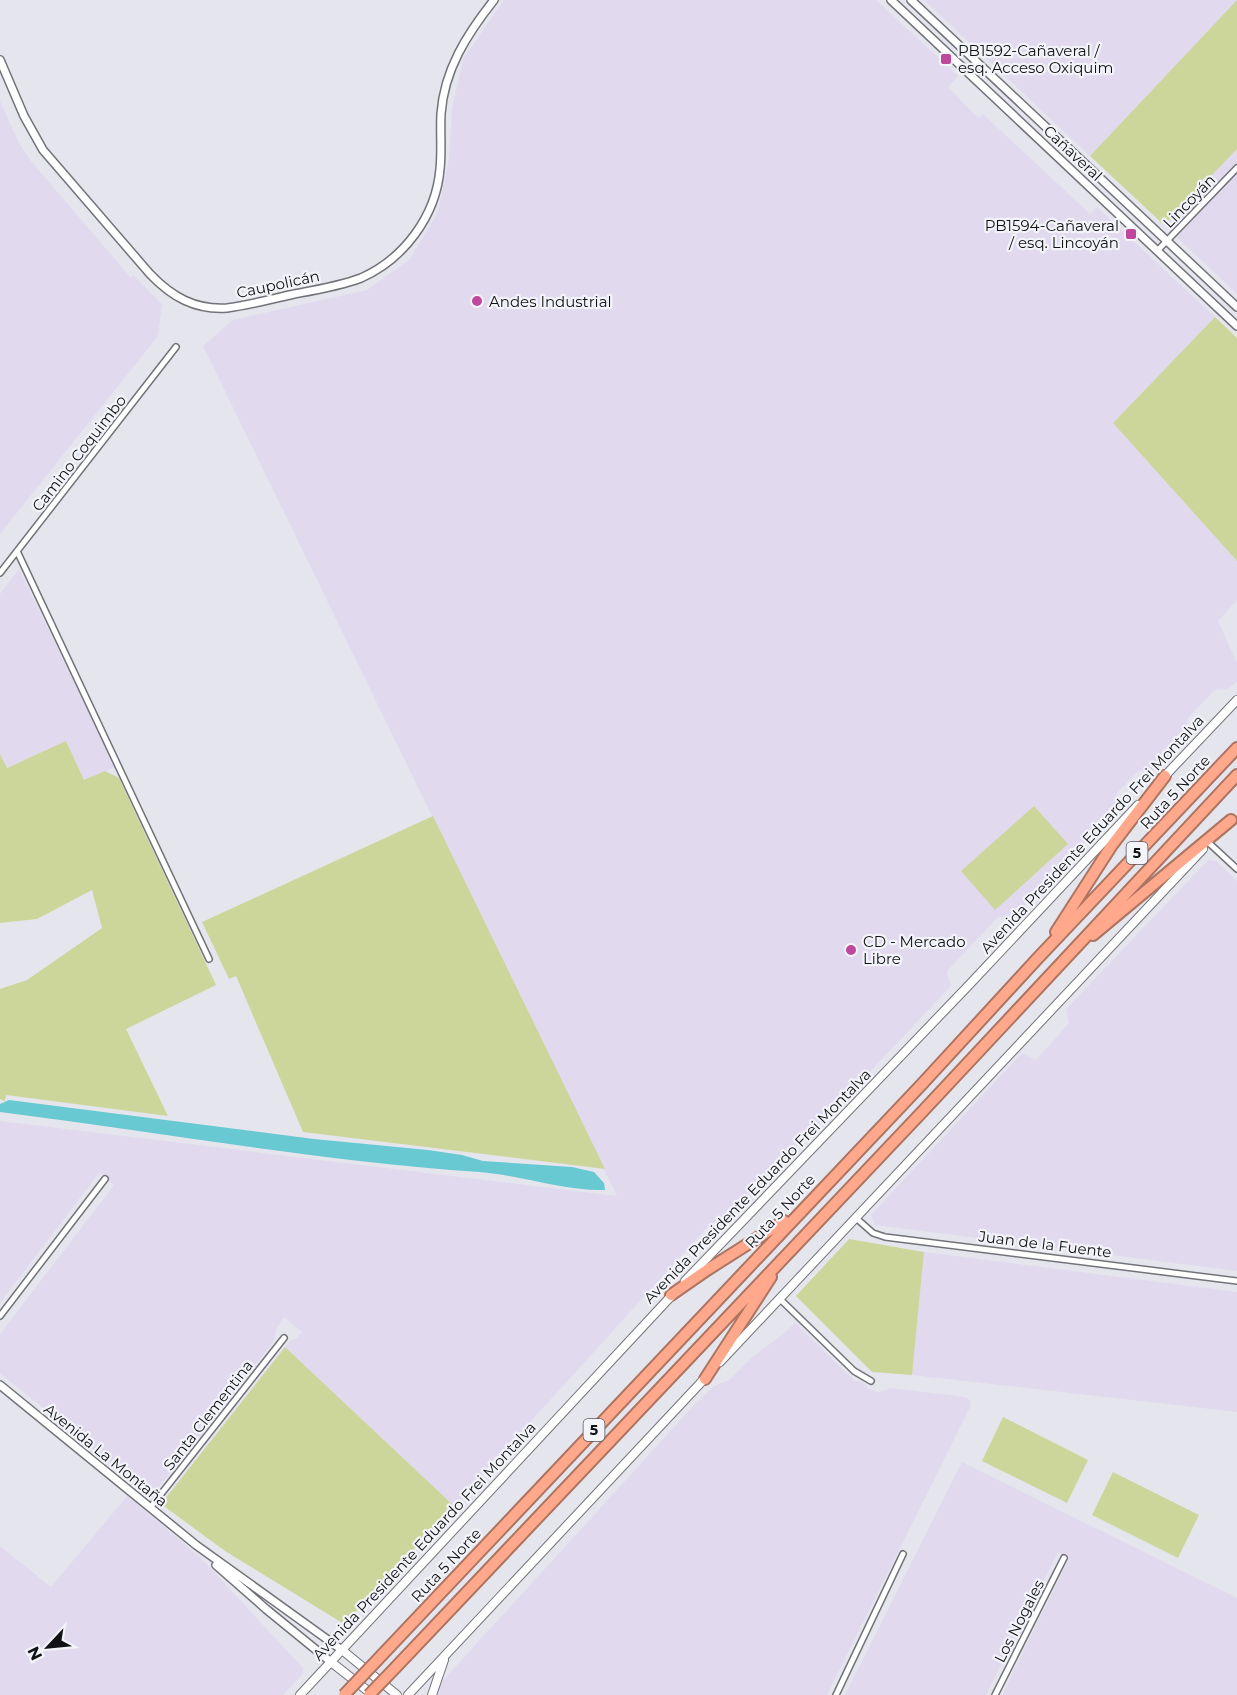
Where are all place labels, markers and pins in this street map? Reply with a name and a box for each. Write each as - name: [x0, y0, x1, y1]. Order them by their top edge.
- place label: PB1592-Cañaveral / esq. Acceso Oxiquim: [958, 41, 1113, 77]
- marker: PB1592-Cañaveral / esq. Acceso Oxiquim: [939, 52, 953, 66]
- place label: PB1594-Cañaveral / esq. Lincoyán: [985, 216, 1119, 252]
- marker: PB1594-Cañaveral / esq. Lincoyán: [1124, 227, 1138, 241]
- place label: Andes Industrial: [489, 292, 612, 311]
- marker: Andes Industrial: [470, 294, 484, 308]
- place label: CD - Mercado Libre: [863, 932, 966, 968]
- marker: CD - Mercado Libre: [844, 943, 858, 957]

